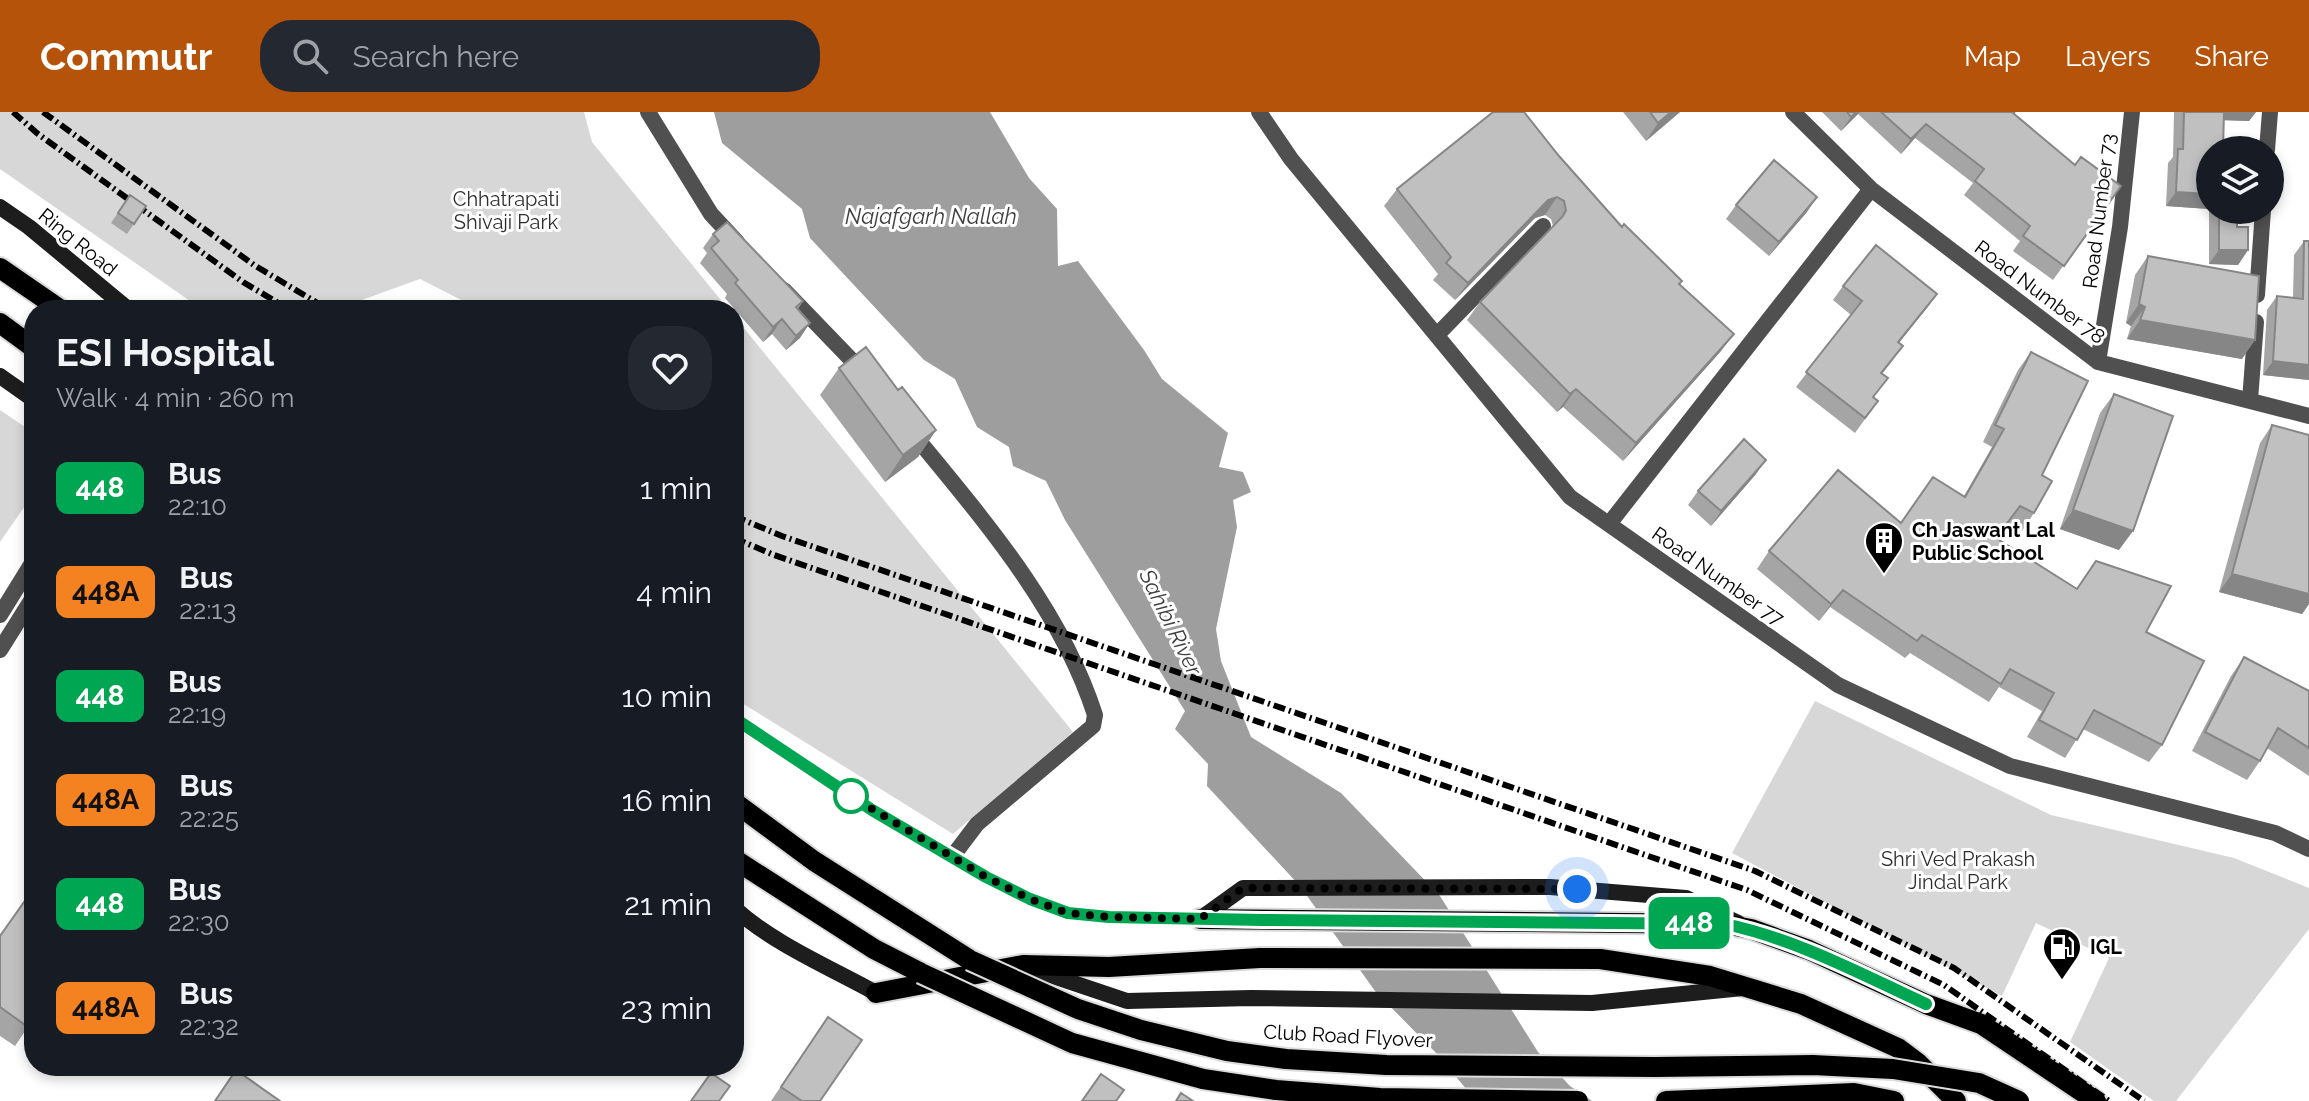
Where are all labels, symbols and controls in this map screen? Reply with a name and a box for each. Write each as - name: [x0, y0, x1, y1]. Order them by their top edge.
- search box: [260, 20, 820, 92]
- text: Commutr: [40, 34, 212, 79]
- icon: search: [288, 34, 332, 78]
- text: Search here: [352, 39, 519, 74]
- text: Map: [1964, 40, 2021, 73]
- text: Layers: [2065, 40, 2151, 73]
- text: Share: [2195, 40, 2269, 73]
- street label: Road Number 73: [2078, 132, 2120, 290]
- map controls: [2196, 136, 2284, 224]
- button: layers: [2196, 136, 2284, 224]
- park label: Chhatrapati Shivaji Park: [453, 187, 559, 234]
- street label: Ring Road: [34, 203, 122, 281]
- water label: Najafgarh Nallah: [845, 203, 1017, 229]
- street label: Road Number 78: [1970, 235, 2110, 349]
- button: heart: [628, 326, 712, 410]
- text: ESI Hospital: [56, 330, 274, 375]
- text: Walk · 4 min · 260 m: [56, 383, 294, 413]
- text: Bus: [168, 456, 222, 491]
- text: 448: [76, 471, 124, 504]
- text: 1 min: [640, 471, 712, 506]
- text: 22:10: [168, 491, 227, 521]
- place label: Ch Jaswant Lal Public School: [1912, 518, 2055, 565]
- building icon: Ch Jaswant Lal Public School: [1863, 520, 1905, 575]
- street label: Road Number 77: [1647, 521, 1789, 631]
- text: Bus: [179, 560, 233, 595]
- water label: Sahibi River: [1134, 564, 1208, 680]
- text: 448A: [72, 575, 139, 608]
- text: 4 min: [636, 575, 712, 610]
- text: 22:13: [179, 595, 236, 625]
- text: Bus: [168, 664, 222, 699]
- text: 448: [76, 679, 124, 712]
- text: 10 min: [622, 679, 712, 714]
- text: 22:19: [168, 699, 226, 729]
- text: Bus: [179, 768, 233, 803]
- unlabelled marker: [834, 779, 868, 813]
- text: 448A: [72, 783, 139, 816]
- text: 16 min: [622, 783, 712, 818]
- text: 22:25: [179, 803, 239, 833]
- park label: Shri Ved Prakash Jindal Park: [1881, 847, 2035, 894]
- your location: [1557, 869, 1597, 909]
- text: Bus: [168, 872, 222, 907]
- text: 448: [76, 887, 124, 920]
- text: 21 min: [624, 887, 712, 922]
- line badge: 448: [1643, 897, 1735, 949]
- text: 448: [1665, 906, 1713, 939]
- text: 22:30: [168, 907, 230, 937]
- fuel station icon: IGL: [2041, 926, 2083, 981]
- place label: IGL: [2090, 935, 2122, 959]
- text: Bus: [179, 976, 233, 1011]
- text: 448A: [72, 991, 139, 1024]
- text: 23 min: [621, 991, 712, 1026]
- text: 22:32: [179, 1011, 239, 1041]
- street label: Club Road Flyover: [1263, 1020, 1433, 1052]

